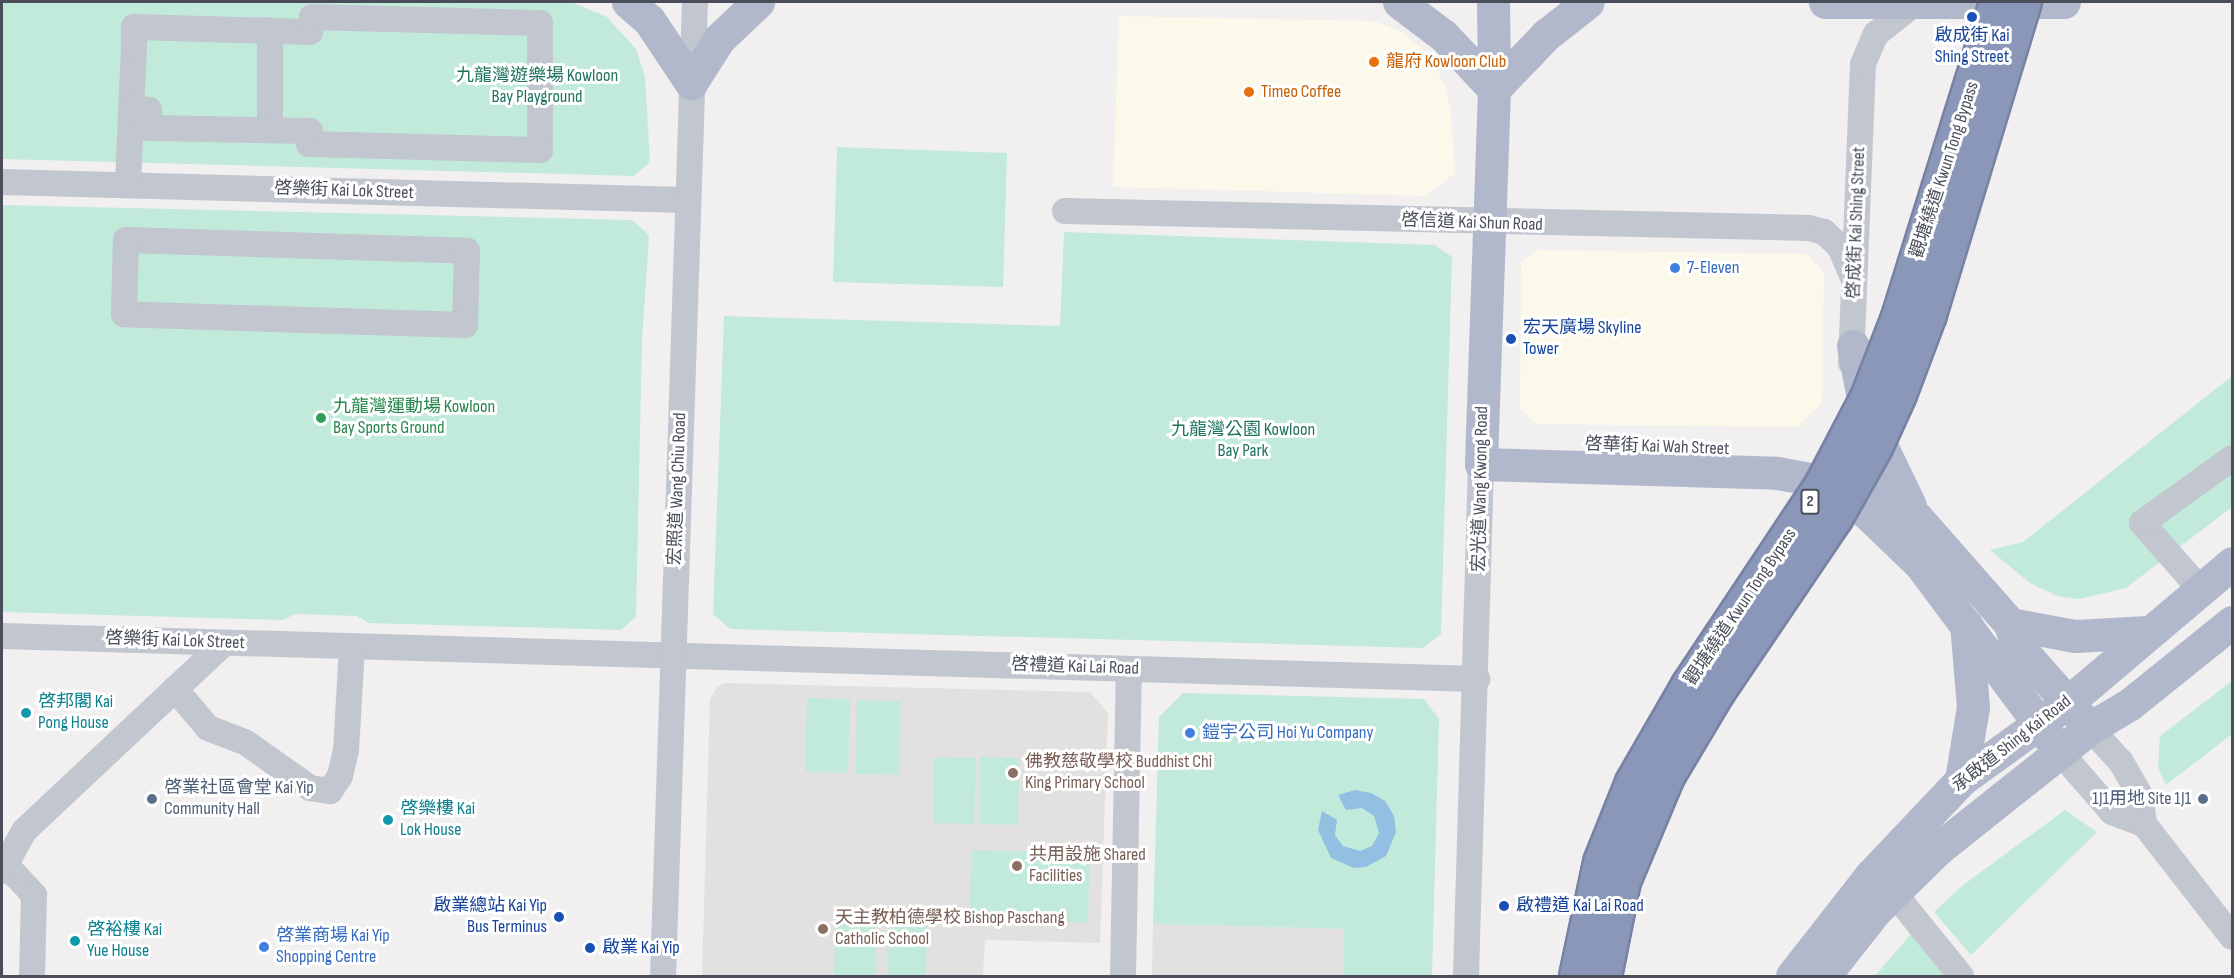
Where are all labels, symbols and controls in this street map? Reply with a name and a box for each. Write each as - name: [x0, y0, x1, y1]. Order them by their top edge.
- marker: 啟成街 Kai Shing Street: [1965, 10, 1979, 24]
- place label: 啟成街 Kai Shing Street: [1934, 26, 2010, 68]
- place label: 龍府 Kowloon Club: [1386, 51, 1506, 73]
- marker: 龍府 Kowloon Club: [1367, 55, 1381, 69]
- park label: 九龍灣遊樂場 Kowloon Bay Playground: [456, 66, 618, 109]
- street label: 觀塘繞道 Kwun Tong Bypass: [1906, 79, 1984, 261]
- place label: Timeo Coffee: [1261, 81, 1341, 103]
- marker: Timeo Coffee: [1242, 85, 1256, 99]
- street label: 啓成街 Kai Shing Street: [1844, 146, 1870, 300]
- street label: 啓樂街 Kai Lok Street: [274, 178, 414, 204]
- street label: 啓信道 Kai Shun Road: [1401, 210, 1543, 236]
- place label: 7-Eleven: [1687, 257, 1740, 279]
- marker: 7-Eleven: [1668, 261, 1682, 275]
- place label: 宏天廣場 Skyline Tower: [1523, 318, 1641, 360]
- marker: 宏天廣場 Skyline Tower: [1504, 332, 1518, 346]
- place label: 九龍灣運動場 Kowloon Bay Sports Ground: [333, 397, 495, 440]
- street label: 宏光道 Wang Kwong Road: [1469, 406, 1493, 572]
- marker: 九龍灣運動場 Kowloon Bay Sports Ground: [314, 411, 328, 425]
- street label: 宏照道 Wang Chiu Road: [665, 412, 691, 566]
- park label: 九龍灣公園 Kowloon Bay Park: [1171, 420, 1315, 462]
- street label: 啓華街 Kai Wah Street: [1584, 434, 1730, 460]
- road number: 2: [1800, 489, 1820, 515]
- street label: 觀塘繞道 Kwun Tong Bypass: [1681, 525, 1801, 689]
- street label: 啓樂街 Kai Lok Street: [105, 628, 245, 654]
- street label: 啓禮道 Kai Lai Road: [1011, 654, 1139, 680]
- street label: 承啟道 Shing Kai Road: [1948, 691, 2076, 797]
- place label: 啓邦閣 Kai Pong House: [38, 692, 113, 734]
- marker: 啓邦閣 Kai Pong House: [19, 706, 33, 720]
- place label: 鎧宇公司 Hoi Yu Company: [1202, 722, 1373, 744]
- marker: 鎧宇公司 Hoi Yu Company: [1183, 726, 1197, 740]
- place label: 佛教慈敬學校 Buddhist Chi King Primary School: [1025, 752, 1212, 795]
- marker: 佛教慈敬學校 Buddhist Chi King Primary School: [1006, 766, 1020, 780]
- place label: 啓業社區會堂 Kai Yip Community Hall: [164, 778, 314, 820]
- place label: 1J1用地 Site 1J1: [2092, 788, 2191, 810]
- marker: 啓業社區會堂 Kai Yip Community Hall: [145, 792, 159, 806]
- marker: 1J1用地 Site 1J1: [2196, 792, 2210, 806]
- place label: 啓樂樓 Kai Lok House: [400, 799, 475, 842]
- marker: 啓樂樓 Kai Lok House: [381, 813, 395, 827]
- place label: 共用設施 Shared Facilities: [1029, 845, 1146, 888]
- marker: 共用設施 Shared Facilities: [1010, 859, 1024, 873]
- place label: 啟禮道 Kai Lai Road: [1516, 895, 1644, 917]
- place label: 啟業總站 Kai Yip Bus Terminus: [433, 896, 547, 938]
- marker: 啟禮道 Kai Lai Road: [1497, 899, 1511, 913]
- place label: 天主教柏德學校 Bishop Paschang Catholic School: [835, 908, 1065, 950]
- marker: 啟業總站 Kai Yip Bus Terminus: [552, 910, 566, 924]
- place label: 啓裕樓 Kai Yue House: [87, 920, 162, 962]
- marker: 天主教柏德學校 Bishop Paschang Catholic School: [816, 922, 830, 936]
- place label: 啓業商場 Kai Yip Shopping Centre: [276, 926, 390, 968]
- marker: 啓裕樓 Kai Yue House: [68, 934, 82, 948]
- place label: 啟業 Kai Yip: [602, 937, 680, 959]
- marker: 啓業商場 Kai Yip Shopping Centre: [257, 940, 271, 954]
- marker: 啟業 Kai Yip: [583, 941, 597, 955]

